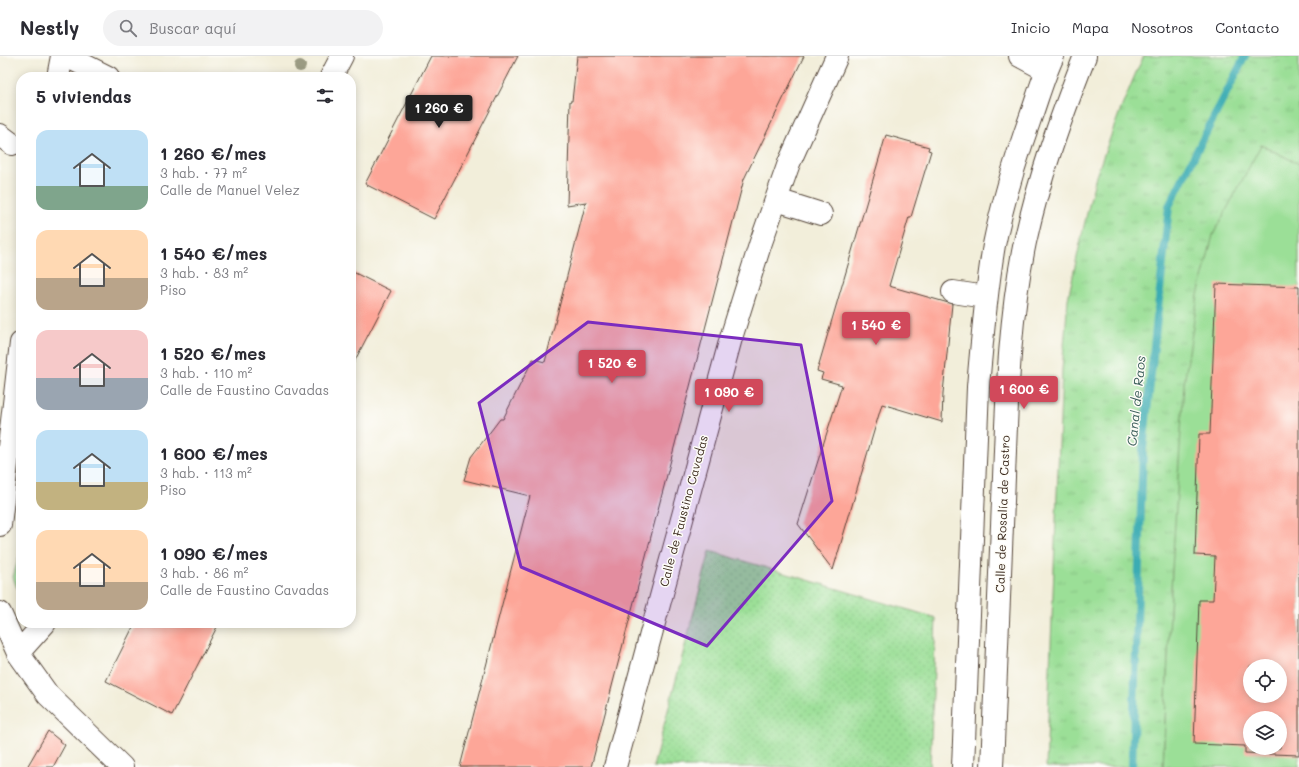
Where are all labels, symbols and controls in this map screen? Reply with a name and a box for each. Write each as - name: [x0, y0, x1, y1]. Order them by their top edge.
- search box: [103, 10, 383, 46]
- text: Nestly: [20, 15, 79, 40]
- icon: search: [117, 17, 139, 39]
- text: Buscar aquí: [149, 18, 236, 38]
- text: Inicio: [1011, 18, 1050, 37]
- text: Mapa: [1072, 18, 1109, 37]
- text: Nosotros: [1131, 18, 1193, 37]
- text: Contacto: [1215, 18, 1279, 37]
- text: 5 viviendas: [36, 85, 132, 107]
- icon: filters: [314, 85, 336, 107]
- pin: 1 260 €: [402, 95, 476, 129]
- text: 1 260 €: [414, 99, 464, 116]
- text: 1 260 €/mes: [160, 142, 266, 164]
- icon: home: [68, 146, 116, 194]
- text: 3 hab. · 77 m²: [160, 164, 247, 181]
- text: Calle de Manuel Velez: [160, 181, 300, 198]
- text: 1 540 €/mes: [160, 242, 267, 264]
- icon: home: [68, 246, 116, 294]
- text: 3 hab. · 83 m²: [160, 264, 248, 281]
- text: Piso: [160, 281, 186, 298]
- pin: 1 540 €: [839, 312, 913, 346]
- text: 1 540 €: [851, 316, 901, 333]
- text: 1 520 €/mes: [160, 342, 266, 364]
- icon: home: [68, 346, 116, 394]
- pin: 1 520 €: [575, 350, 649, 384]
- text: 1 520 €: [588, 354, 636, 371]
- water label: Canal de Raos: [1122, 355, 1149, 447]
- text: 3 hab. · 110 m²: [160, 364, 252, 381]
- pin: 1 600 €: [987, 376, 1061, 410]
- pin: 1 090 €: [692, 379, 766, 413]
- text: 1 600 €: [999, 380, 1049, 397]
- text: Calle de Faustino Cavadas: [160, 381, 329, 398]
- text: 1 090 €: [704, 383, 754, 400]
- street label: Calle de Faustino Cavadas: [655, 433, 711, 588]
- street label: Calle de Rosalía de Castro: [991, 435, 1013, 593]
- text: 1 600 €/mes: [160, 442, 268, 464]
- icon: home: [68, 446, 116, 494]
- text: 3 hab. · 113 m²: [160, 464, 252, 481]
- text: Piso: [160, 481, 186, 498]
- text: 1 090 €/mes: [160, 542, 268, 564]
- icon: home: [68, 546, 116, 594]
- text: 3 hab. · 86 m²: [160, 564, 248, 581]
- text: Calle de Faustino Cavadas: [160, 581, 329, 598]
- map controls: [1243, 659, 1287, 755]
- button: locate: [1243, 659, 1287, 703]
- button: layers: [1243, 711, 1287, 755]

